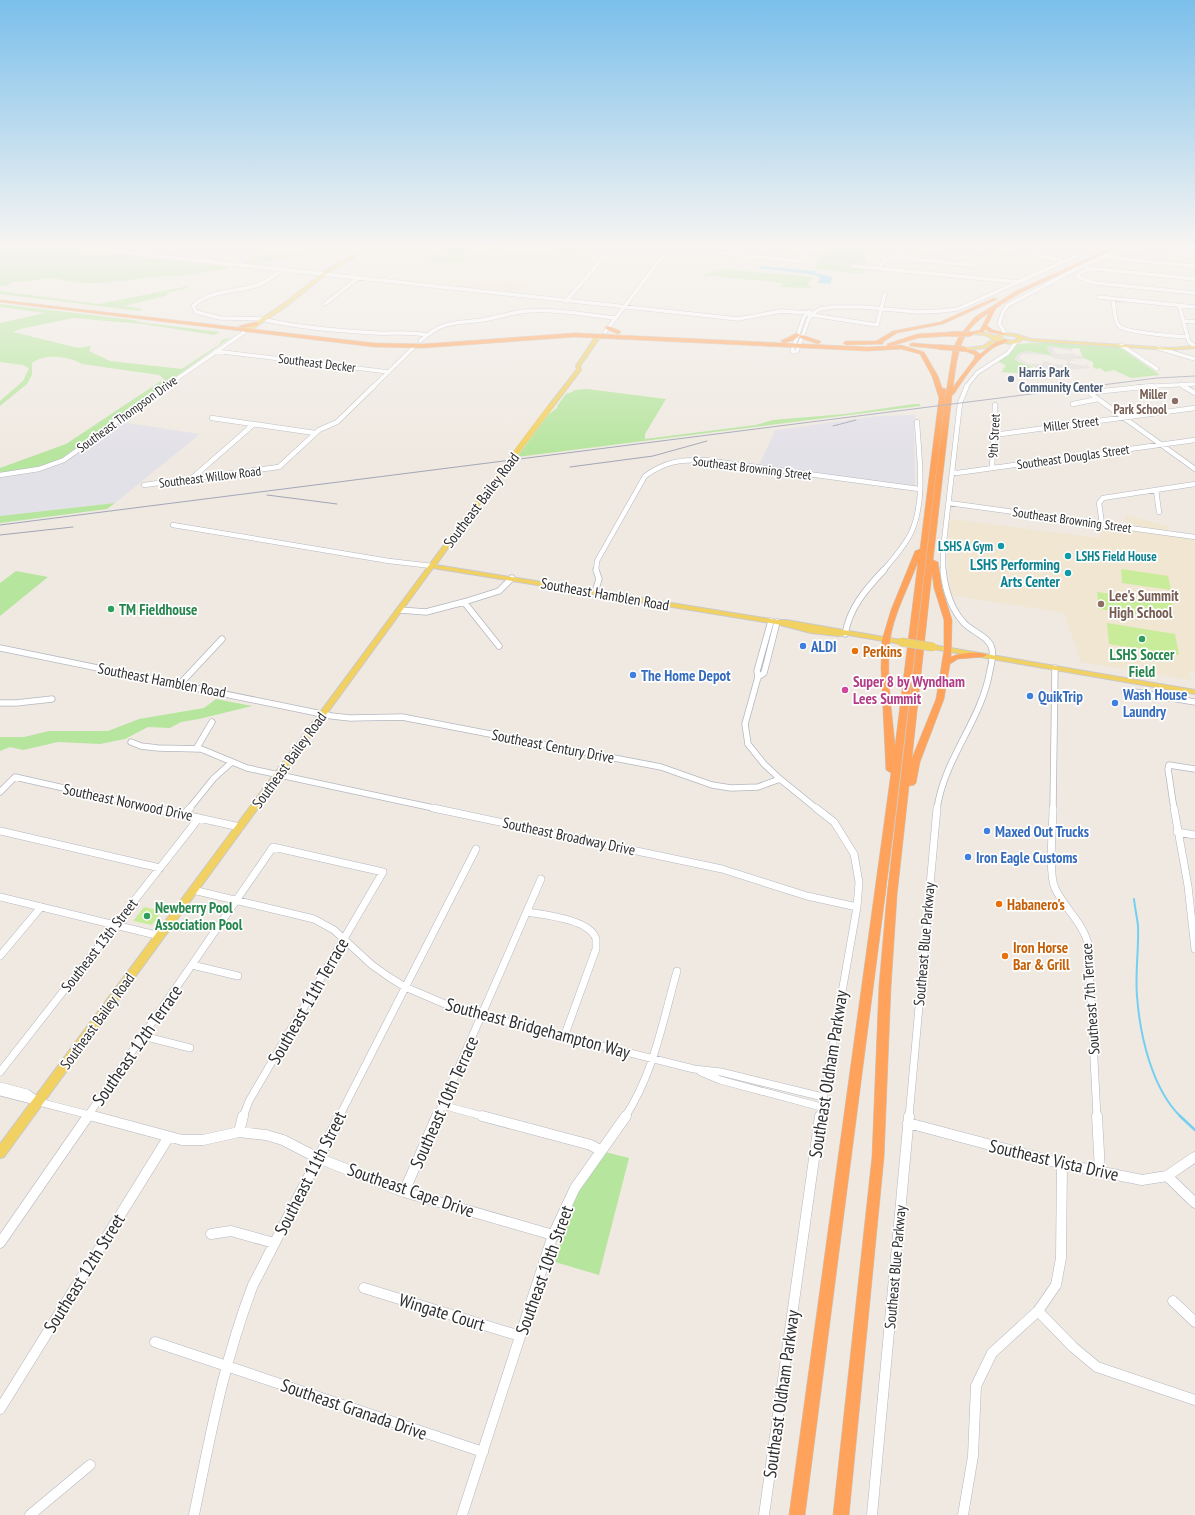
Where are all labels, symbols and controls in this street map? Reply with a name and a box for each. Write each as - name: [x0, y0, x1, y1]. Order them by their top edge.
- street label: Southeast Decker: [277, 350, 357, 376]
- place label: Harris Park Community Center: [1019, 364, 1103, 396]
- street label: Southeast Thompson Drive: [73, 372, 181, 456]
- marker: Harris Park Community Center: [1006, 374, 1016, 384]
- place label: Miller Park School: [1113, 386, 1168, 418]
- marker: Miller Park School: [1170, 396, 1180, 406]
- street label: Miller Street: [1042, 412, 1100, 436]
- street label: 9th Street: [984, 413, 1004, 459]
- street label: Southeast Douglas Street: [1016, 441, 1131, 473]
- street label: Southeast Bailey Road: [439, 449, 523, 551]
- street label: Southeast Browning Street: [692, 452, 813, 484]
- street label: Southeast Willow Road: [158, 462, 262, 492]
- street label: Southeast Browning Street: [1012, 503, 1133, 537]
- place label: LSHS A Gym: [938, 538, 993, 555]
- marker: LSHS A Gym: [996, 541, 1006, 551]
- place label: LSHS Field House: [1076, 548, 1157, 565]
- marker: LSHS Field House: [1063, 551, 1073, 561]
- place label: LSHS Performing Arts Center: [970, 555, 1061, 591]
- marker: LSHS Performing Arts Center: [1063, 568, 1073, 578]
- street label: Southeast Hamblen Road: [539, 573, 671, 615]
- place label: Lee's Summit High School: [1109, 586, 1179, 622]
- marker: Lee's Summit High School: [1096, 599, 1106, 609]
- place label: TM Fieldhouse: [119, 600, 197, 619]
- marker: TM Fieldhouse: [106, 604, 116, 614]
- marker: LSHS Soccer Field: [1137, 634, 1147, 644]
- place label: ALDI: [810, 637, 836, 656]
- marker: ALDI: [798, 641, 808, 651]
- place label: Perkins: [863, 642, 902, 661]
- place label: LSHS Soccer Field: [1110, 645, 1175, 681]
- marker: Perkins: [850, 646, 860, 656]
- street label: Southeast Hamblen Road: [96, 658, 228, 702]
- place label: The Home Depot: [641, 666, 731, 685]
- marker: The Home Depot: [628, 670, 638, 680]
- place label: Super 8 by Wyndham Lees Summit: [853, 672, 965, 708]
- marker: Super 8 by Wyndham Lees Summit: [840, 685, 850, 695]
- place label: Wash House Laundry: [1122, 685, 1187, 721]
- place label: QuikTrip: [1038, 687, 1083, 706]
- marker: QuikTrip: [1025, 691, 1035, 701]
- marker: Wash House Laundry: [1110, 698, 1120, 708]
- street label: Southeast Bailey Road: [248, 708, 330, 812]
- street label: Southeast Century Drive: [490, 725, 616, 767]
- street label: Southeast Norwood Drive: [61, 779, 195, 825]
- street label: Southeast Broadway Drive: [501, 813, 637, 859]
- place label: Maxed Out Trucks: [995, 822, 1089, 841]
- marker: Maxed Out Trucks: [982, 826, 992, 836]
- place label: Iron Eagle Customs: [976, 848, 1078, 867]
- marker: Iron Eagle Customs: [963, 852, 973, 862]
- street label: Southeast Blue Parkway: [909, 881, 939, 1007]
- street label: Southeast 13th Street: [57, 895, 141, 995]
- place label: Habanero's: [1007, 895, 1065, 914]
- place label: Newberry Pool Association Pool: [154, 898, 243, 934]
- marker: Habanero's: [994, 899, 1004, 909]
- marker: Newberry Pool Association Pool: [142, 911, 152, 921]
- street label: Southeast 11th Terrace: [262, 934, 354, 1068]
- place label: Iron Horse Bar & Grill: [1013, 938, 1070, 974]
- street label: Southeast 7th Terrace: [1077, 943, 1103, 1055]
- marker: Iron Horse Bar & Grill: [1000, 951, 1010, 961]
- street label: Southeast Bailey Road: [56, 969, 138, 1073]
- street label: Southeast 12th Terrace: [87, 980, 187, 1110]
- street label: Southeast Oldham Parkway: [803, 988, 853, 1160]
- street label: Southeast Bridgehampton Way: [443, 992, 633, 1064]
- street label: Southeast 10th Terrace: [405, 1032, 483, 1172]
- street label: Southeast 11th Street: [269, 1107, 351, 1239]
- street label: Southeast Vista Drive: [987, 1134, 1121, 1186]
- street label: Southeast Cape Drive: [345, 1158, 477, 1222]
- street label: Southeast 10th Street: [510, 1202, 578, 1338]
- street label: Southeast Blue Parkway: [880, 1204, 910, 1330]
- street label: Southeast 12th Street: [38, 1209, 130, 1337]
- street label: Wingate Court: [396, 1288, 488, 1336]
- street label: Southeast Oldham Parkway: [758, 1308, 804, 1480]
- street label: Southeast Granada Drive: [278, 1373, 430, 1445]

